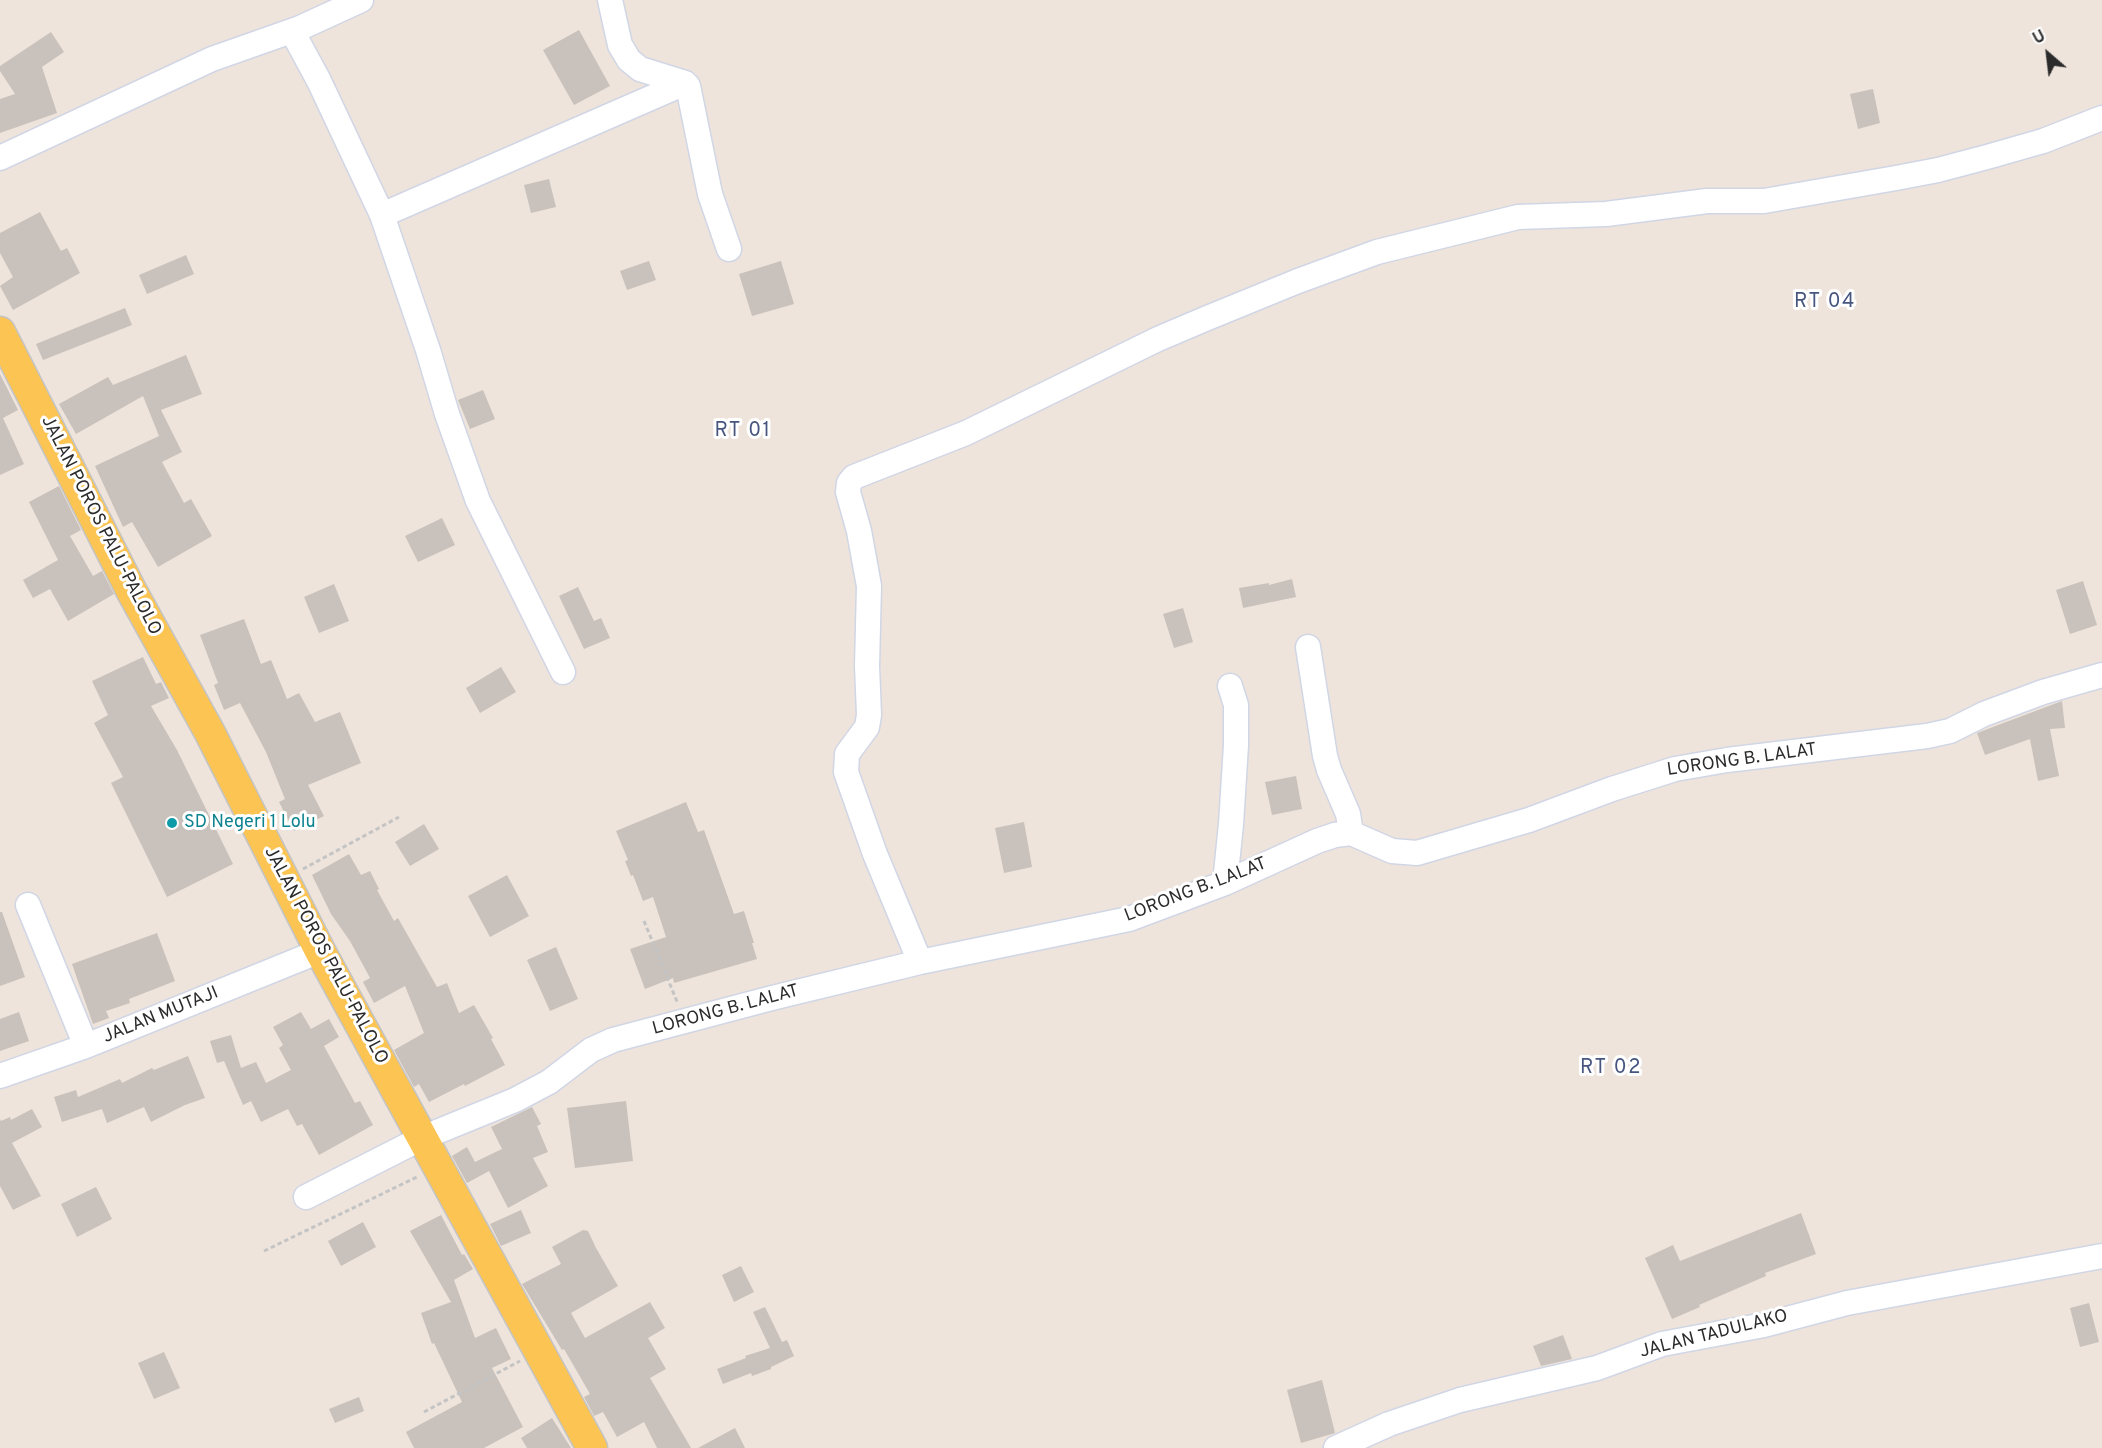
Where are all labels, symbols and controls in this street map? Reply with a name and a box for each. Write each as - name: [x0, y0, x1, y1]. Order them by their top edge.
- north arrow: [2018, 24, 2078, 84]
- text: U: [2030, 27, 2049, 50]
- district label: RT 04: [1794, 291, 1856, 315]
- street label: JALAN POROS PALU-PALOLO: [35, 413, 165, 639]
- district label: RT 01: [714, 420, 772, 444]
- street label: LORONG B. LALAT: [1666, 740, 1818, 782]
- place label: SD Negeri 1 Lolu: [184, 812, 316, 834]
- marker: SD Negeri 1 Lolu: [165, 816, 179, 830]
- street label: JALAN POROS PALU-PALOLO: [258, 844, 392, 1068]
- street label: LORONG B. LALAT: [1122, 854, 1270, 928]
- street label: LORONG B. LALAT: [650, 981, 802, 1041]
- street label: JALAN MUTAJI: [100, 983, 222, 1049]
- district label: RT 02: [1580, 1057, 1642, 1081]
- street label: JALAN TADULAKO: [1638, 1306, 1790, 1364]

